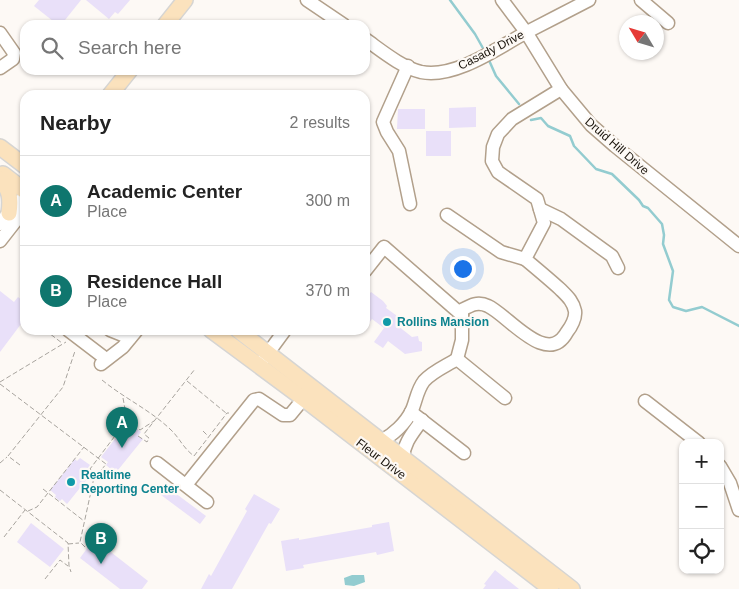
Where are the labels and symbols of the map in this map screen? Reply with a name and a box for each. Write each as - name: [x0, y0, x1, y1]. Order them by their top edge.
- north arrow: [619, 15, 664, 60]
- street label: Casady Drive: [456, 27, 527, 73]
- street label: Druid Hill Drive: [582, 114, 652, 178]
- your location: [450, 256, 476, 282]
- place label: Rollins Mansion: [397, 315, 489, 329]
- marker: Rollins Mansion: [381, 316, 393, 328]
- pin: A: [106, 407, 138, 448]
- street label: Fleur Drive: [353, 436, 409, 482]
- place label: Realtime Reporting Center: [81, 468, 179, 496]
- marker: Realtime Reporting Center: [65, 476, 77, 488]
- pin: B: [85, 523, 117, 564]

